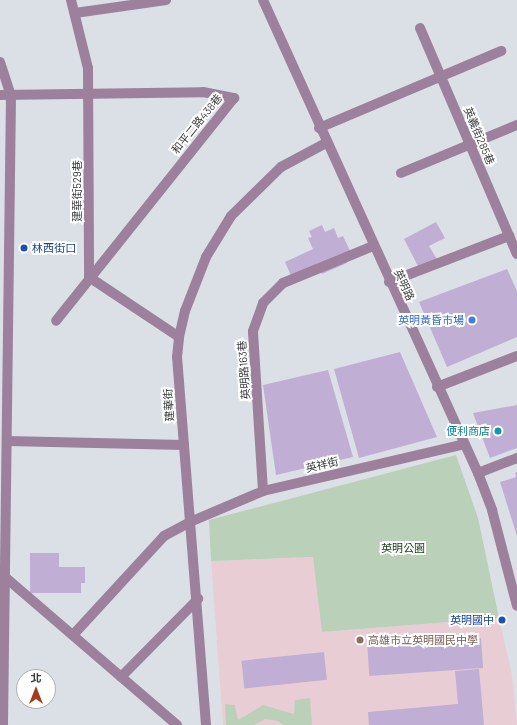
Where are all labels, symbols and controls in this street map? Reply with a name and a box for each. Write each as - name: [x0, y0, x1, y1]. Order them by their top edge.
- street label: 和平二路438巷: [169, 92, 225, 156]
- street label: 英義街285巷: [461, 105, 497, 167]
- street label: 建華街529巷: [70, 160, 84, 222]
- place label: 林西街口: [32, 241, 76, 255]
- marker: 林西街口: [19, 243, 29, 253]
- street label: 英明路: [391, 267, 417, 303]
- place label: 英明黃昏市場: [398, 313, 464, 327]
- marker: 英明黃昏市場: [467, 315, 477, 325]
- street label: 英明路163巷: [235, 340, 253, 400]
- street label: 建華街: [161, 388, 177, 422]
- place label: 便利商店: [446, 424, 490, 438]
- marker: 便利商店: [493, 426, 503, 436]
- street label: 英祥街: [304, 455, 340, 475]
- park label: 英明公園: [381, 541, 425, 555]
- place label: 英明國中: [450, 613, 494, 627]
- marker: 英明國中: [497, 615, 507, 625]
- place label: 高雄市立英明國民中學: [368, 633, 478, 647]
- marker: 高雄市立英明國民中學: [355, 635, 365, 645]
- north arrow: [16, 669, 56, 709]
- text: 北: [31, 671, 42, 684]

